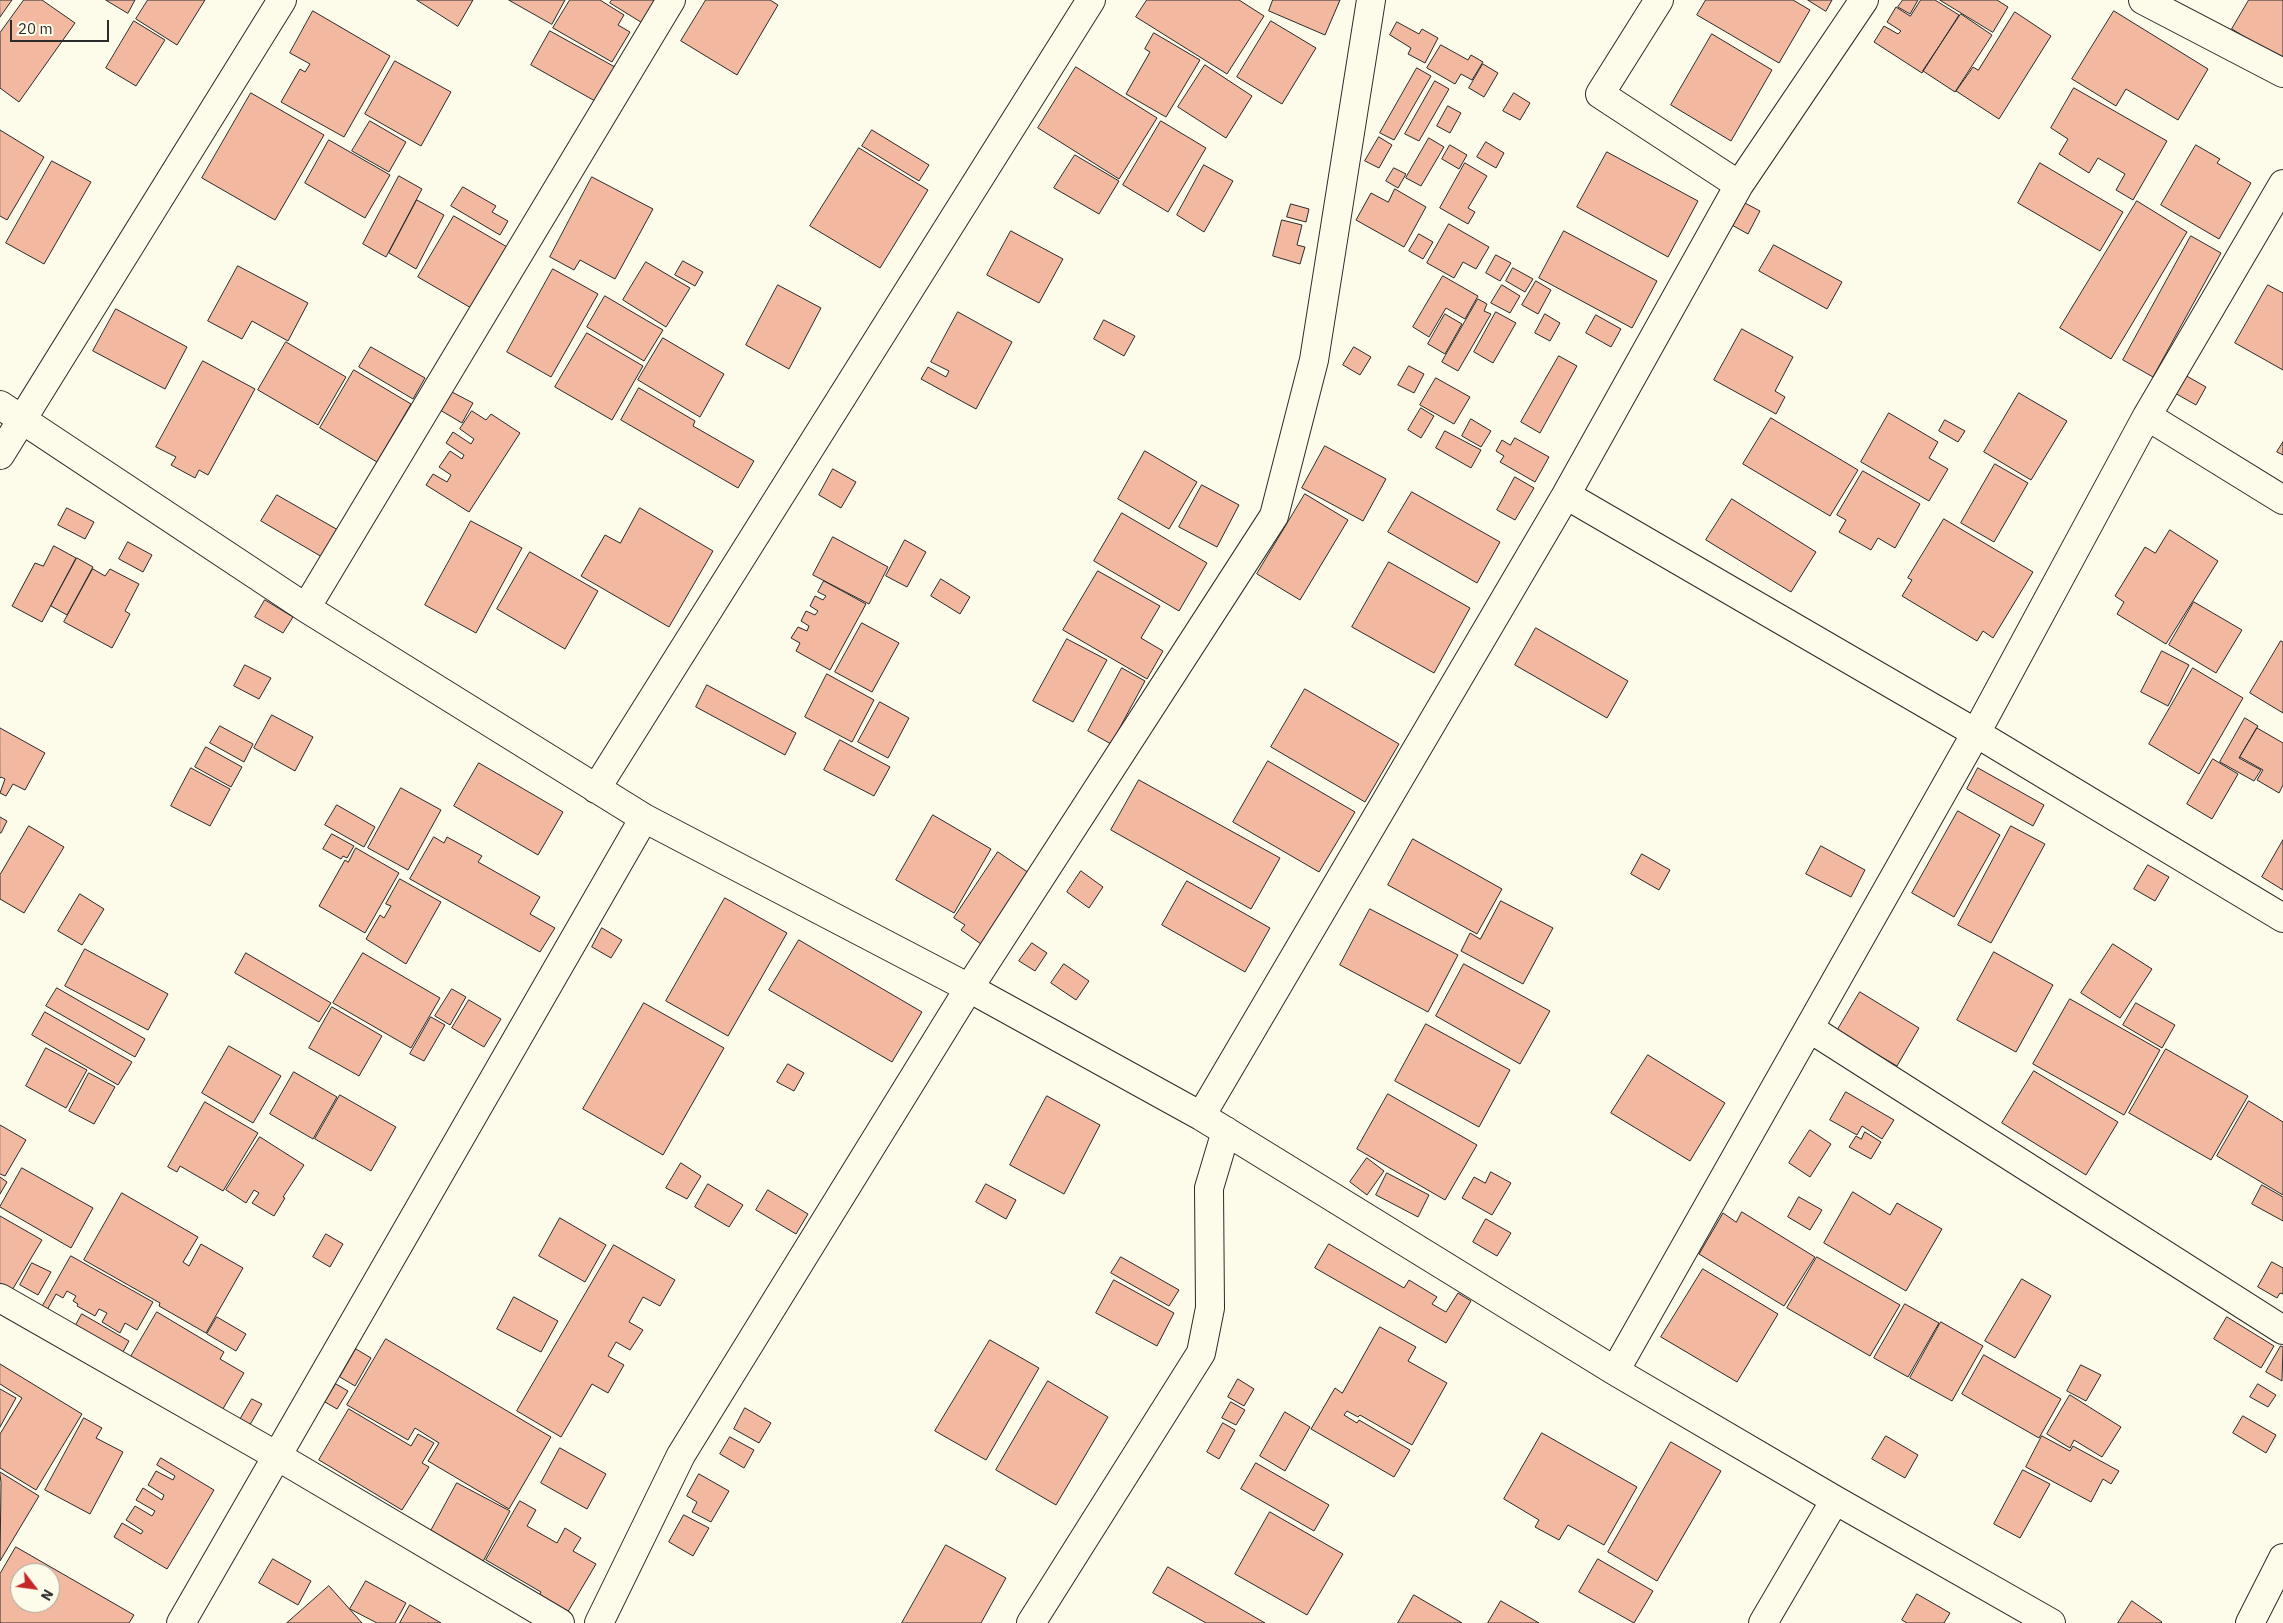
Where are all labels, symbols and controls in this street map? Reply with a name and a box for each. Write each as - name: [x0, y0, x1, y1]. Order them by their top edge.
- scale bar: [12, 10, 111, 42]
- text: 20 m: [18, 19, 53, 38]
- north arrow: [10, 1563, 60, 1613]
- text: N: [37, 1586, 57, 1604]

